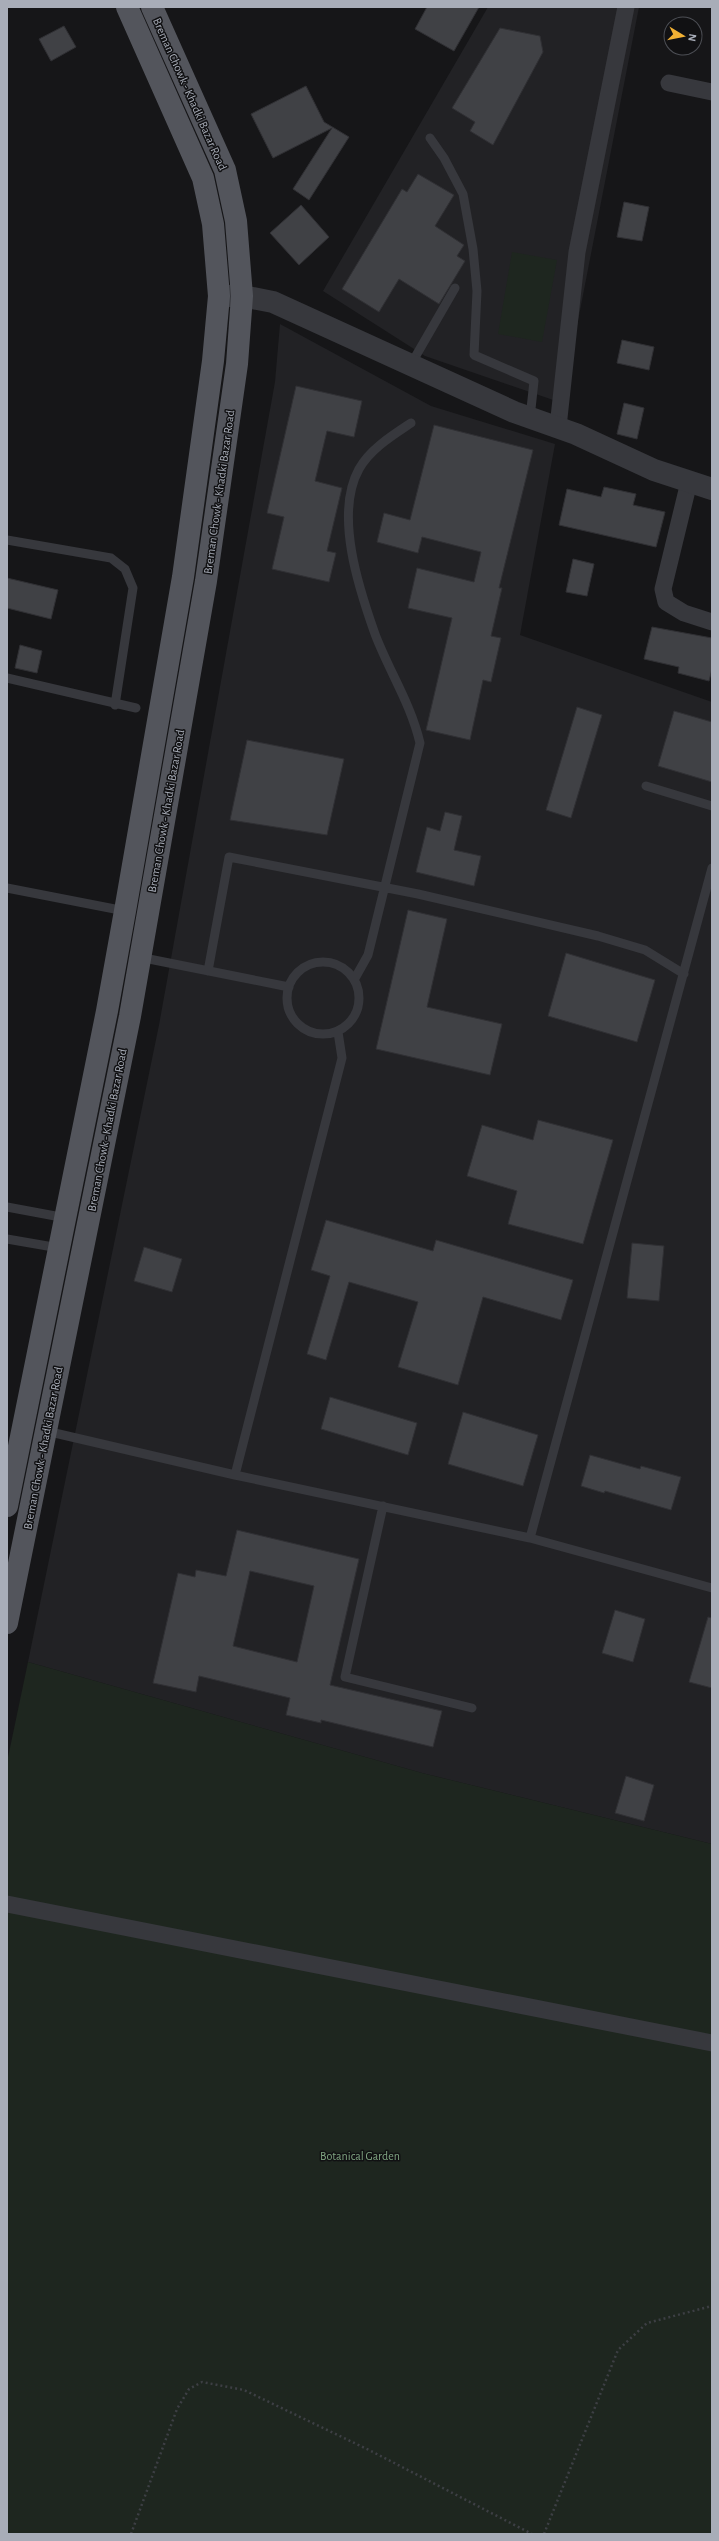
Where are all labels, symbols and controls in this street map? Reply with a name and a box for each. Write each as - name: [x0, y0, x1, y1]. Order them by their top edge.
- street label: Breman Chowk - Khadki Bazar Road: [151, 16, 229, 172]
- north arrow: [663, 16, 703, 56]
- text: N: [686, 33, 698, 42]
- street label: Breman Chowk - Khadki Bazar Road: [202, 409, 236, 575]
- street label: Breman Chowk - Khadki Bazar Road: [146, 729, 186, 893]
- street label: Breman Chowk - Khadki Bazar Road: [85, 1048, 129, 1212]
- street label: Breman Chowk - Khadki Bazar Road: [21, 1366, 65, 1530]
- park label: Botanical Garden: [320, 2150, 400, 2162]

